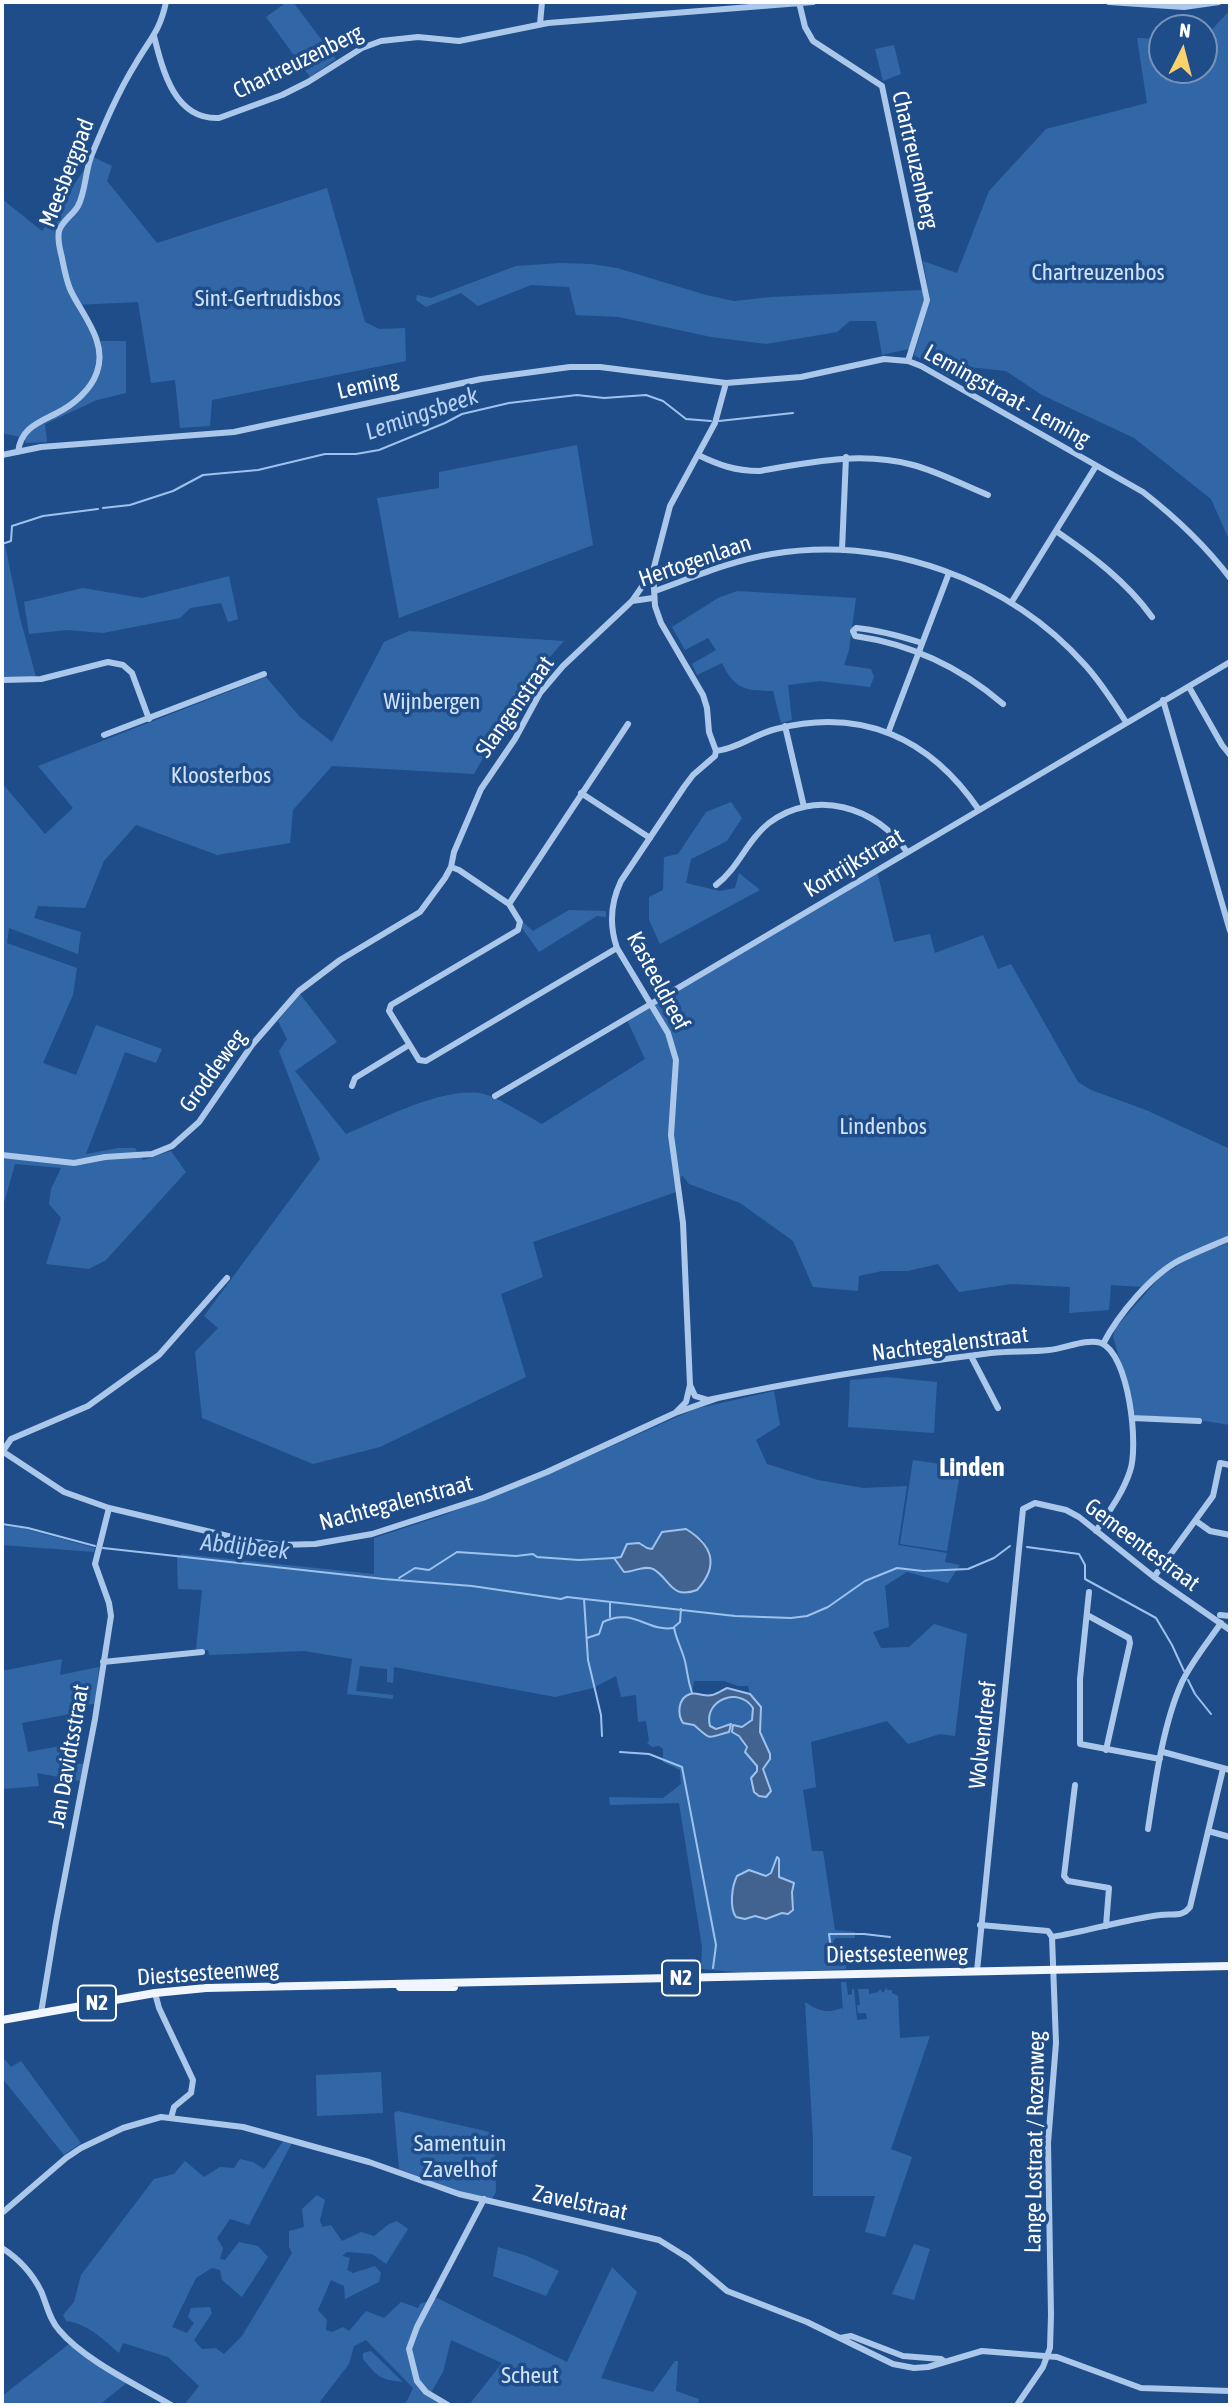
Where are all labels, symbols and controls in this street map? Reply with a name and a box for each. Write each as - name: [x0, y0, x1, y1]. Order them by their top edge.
- north arrow: [1148, 14, 1218, 84]
- street label: Chartreuzenberg: [229, 19, 367, 105]
- text: N: [1178, 19, 1192, 42]
- street label: Chartreuzenberg: [886, 88, 944, 232]
- street label: Meesbergpad: [34, 115, 100, 231]
- park label: Chartreuzenbos: [1031, 259, 1165, 287]
- park label: Sint-Gertrudisbos: [195, 285, 341, 313]
- street label: Lemingstraat - Leming: [919, 339, 1095, 453]
- street label: Leming: [335, 365, 401, 405]
- water label: Lemingsbeek: [362, 381, 482, 447]
- street label: Hertogenlaan: [635, 529, 755, 593]
- street label: Slangenstraat: [470, 651, 560, 763]
- park label: Wijnbergen: [384, 688, 480, 716]
- park label: Kloosterbos: [171, 762, 271, 790]
- street label: Kortrijkstraat: [799, 822, 909, 904]
- street label: Kasteeldreef: [621, 927, 695, 1035]
- street label: Groddeweg: [174, 1024, 252, 1118]
- park label: Lindenbos: [839, 1113, 927, 1141]
- street label: Nachtegalenstraat: [870, 1321, 1030, 1367]
- district label: Linden: [939, 1452, 1005, 1484]
- street label: Nachtegalenstraat: [316, 1469, 476, 1537]
- street label: Gemeentestraat: [1079, 1493, 1205, 1597]
- water label: Abdijbeek: [199, 1528, 291, 1566]
- street label: Wolvendreef: [964, 1680, 1002, 1790]
- street label: Jan Davidtsstraat: [43, 1682, 95, 1830]
- street label: Diestsesteenweg: [826, 1939, 968, 1969]
- street label: Diestsesteenweg: [136, 1954, 280, 1992]
- road number: N2: [662, 1960, 700, 1996]
- road number: N2: [78, 1986, 116, 2021]
- street label: Lange Lostraat / Rozenweg: [1019, 2031, 1051, 2253]
- park label: Samentuin Zavelhof: [414, 2130, 506, 2184]
- street label: Zavelstraat: [530, 2180, 630, 2226]
- park label: Scheut: [501, 2362, 559, 2390]

